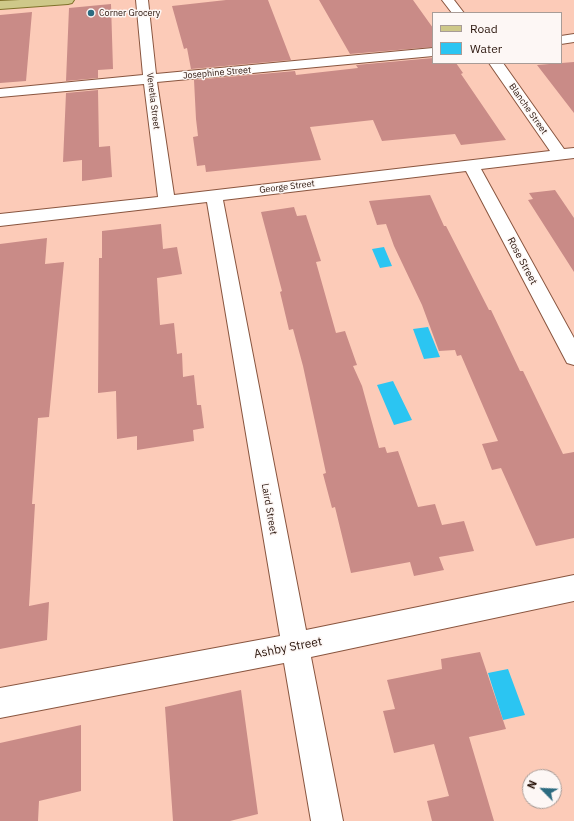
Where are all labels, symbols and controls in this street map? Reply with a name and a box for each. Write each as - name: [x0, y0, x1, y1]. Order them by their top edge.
- marker: Corner Grocery: [86, 8, 96, 18]
- place label: Corner Grocery: [99, 8, 160, 18]
- legend: [432, 12, 562, 64]
- text: Road: [470, 21, 498, 36]
- text: Water: [470, 41, 502, 56]
- street label: Josephine Street: [182, 65, 252, 81]
- street label: Venetia Street: [144, 72, 162, 130]
- street label: Blanche Street: [506, 81, 550, 137]
- street label: George Street: [259, 178, 315, 196]
- street label: Rose Street: [504, 235, 540, 287]
- street label: Laird Street: [259, 482, 279, 536]
- street label: Ashby Street: [253, 634, 323, 662]
- north arrow: [522, 769, 562, 809]
- text: N: [524, 778, 540, 791]

